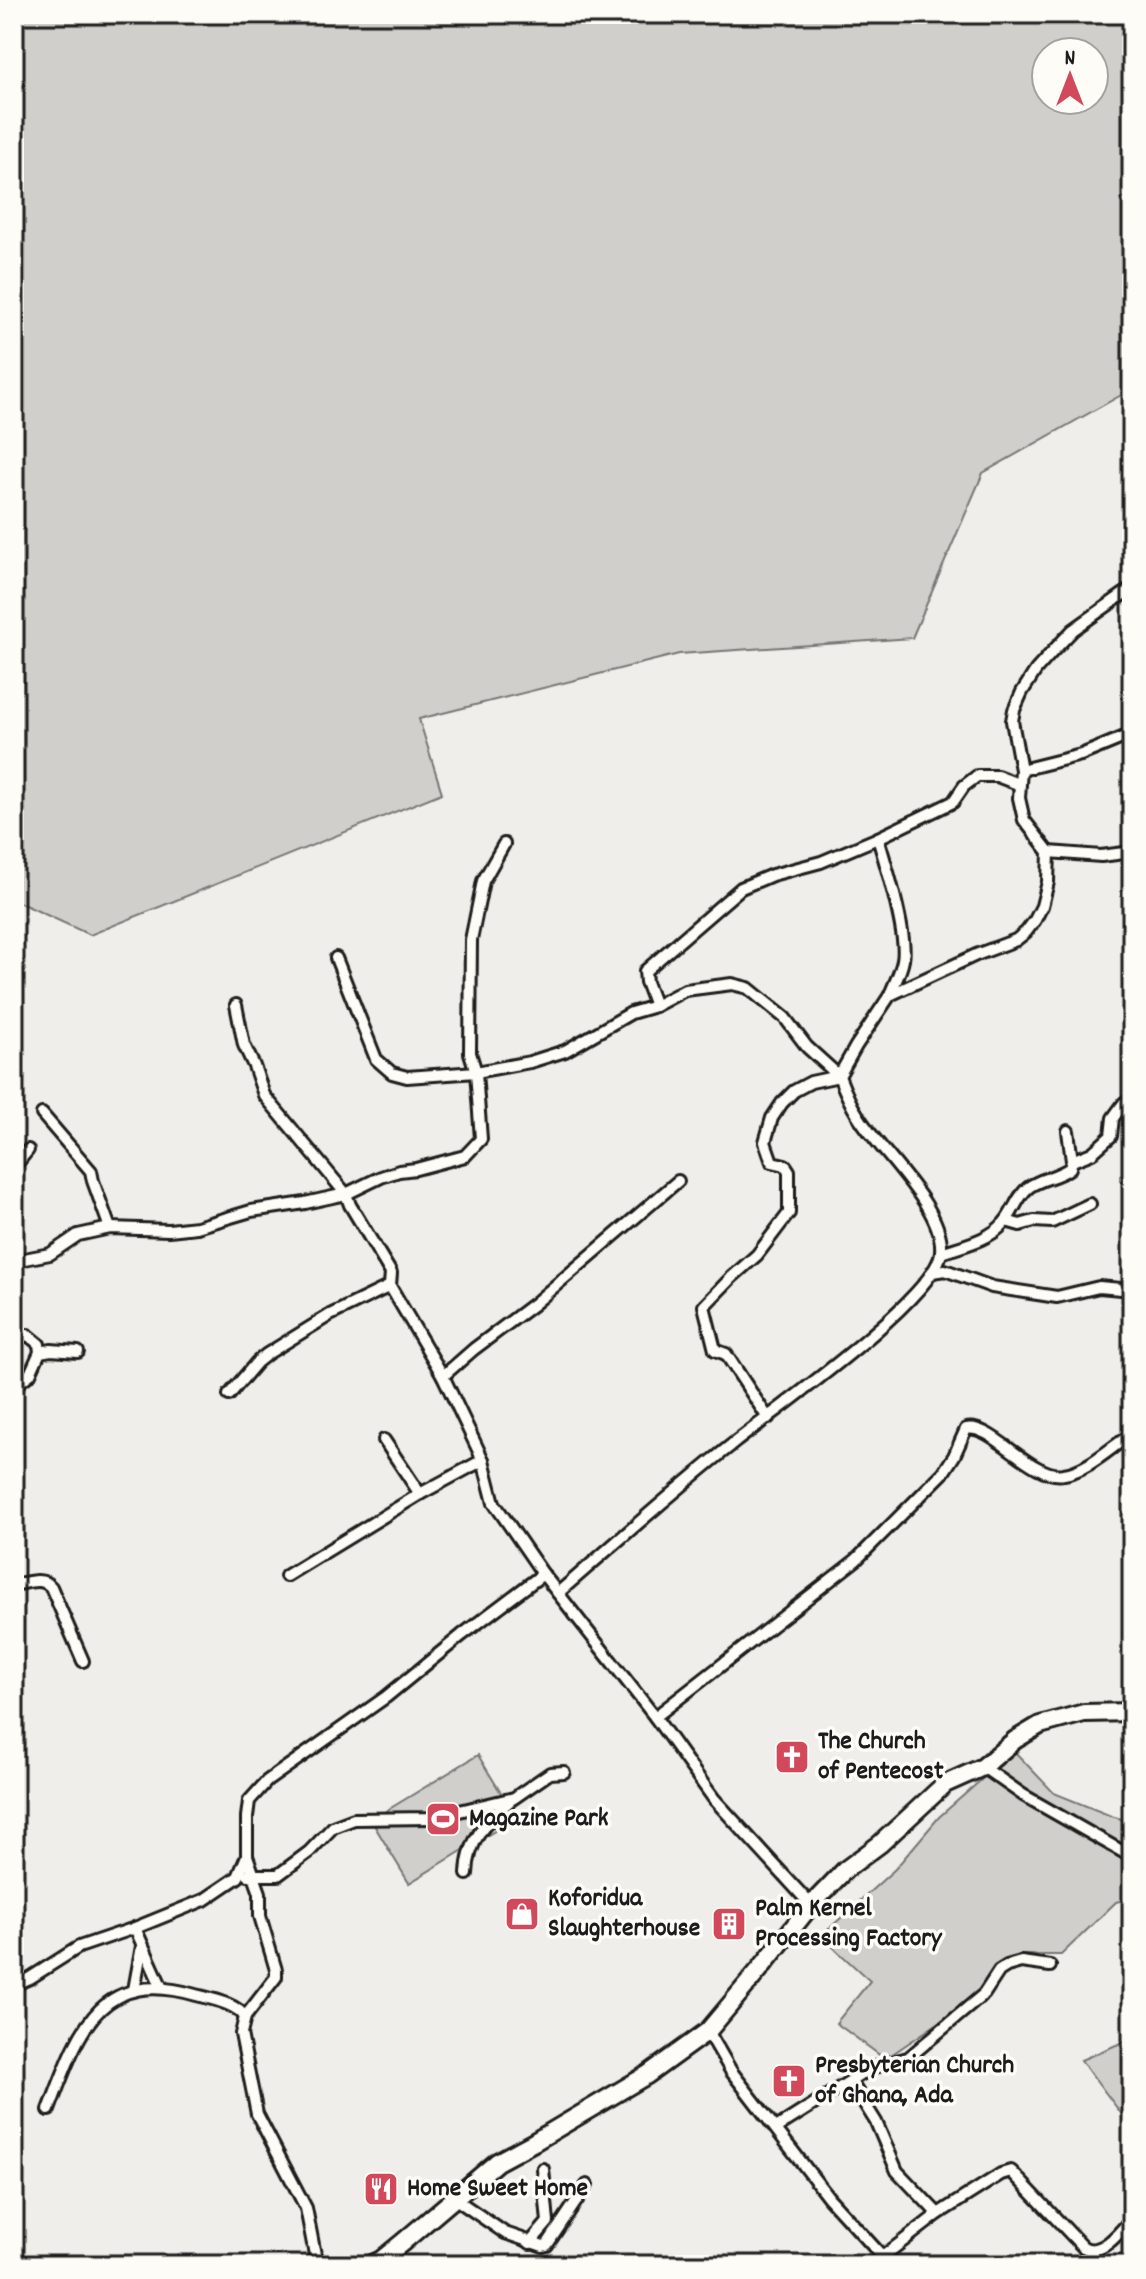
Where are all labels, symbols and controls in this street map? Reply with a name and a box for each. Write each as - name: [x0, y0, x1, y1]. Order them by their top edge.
- north arrow: [1030, 36, 1110, 116]
- text: N: [1065, 44, 1076, 75]
- place label: The Church of Pentecost: [818, 1724, 944, 1791]
- church icon: The Church of Pentecost: [773, 1738, 811, 1776]
- sports icon: Magazine Park: [424, 1800, 462, 1838]
- place label: Magazine Park: [469, 1801, 609, 1838]
- place label: Koforidua Slaughterhouse: [548, 1881, 700, 1948]
- place label: Palm Kernel Processing Factory: [755, 1891, 943, 1958]
- shop icon: Koforidua Slaughterhouse: [503, 1895, 541, 1933]
- building icon: Palm Kernel Processing Factory: [710, 1905, 748, 1943]
- place label: Presbyterian Church of Ghana, Ada: [815, 2048, 1014, 2115]
- church icon: Presbyterian Church of Ghana, Ada: [770, 2062, 808, 2100]
- restaurant icon: Home Sweet Home: [362, 2170, 400, 2208]
- place label: Home Sweet Home: [407, 2171, 588, 2208]

